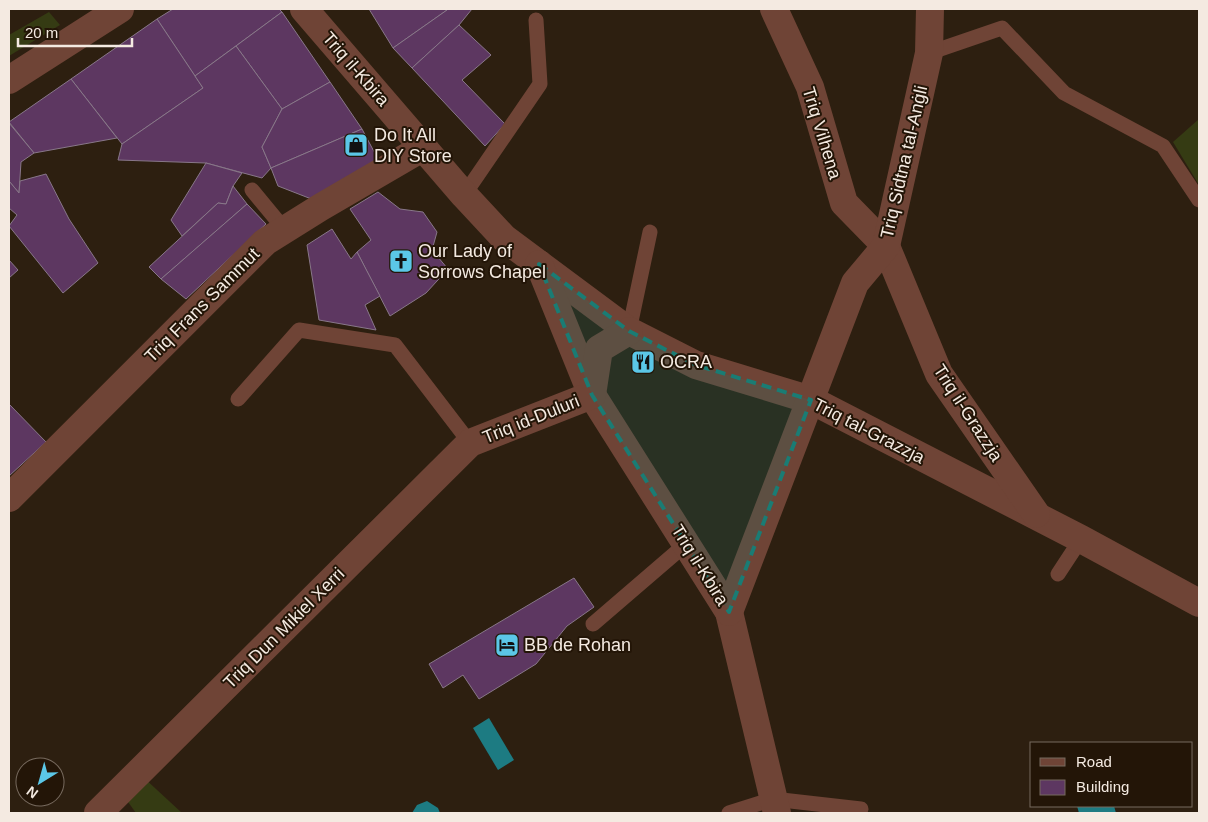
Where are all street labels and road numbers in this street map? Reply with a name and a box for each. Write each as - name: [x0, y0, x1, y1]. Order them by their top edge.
- street label: Triq il-Kbira: [318, 28, 394, 111]
- street label: Triq Sidtna tal-Anġli: [877, 84, 931, 240]
- street label: Triq Vilhena: [799, 85, 846, 182]
- street label: Triq Frans Sammut: [141, 244, 263, 366]
- street label: Triq il-Grazzja: [929, 361, 1007, 466]
- street label: Triq id-Duluri: [480, 391, 582, 447]
- street label: Triq tal-Grazzja: [810, 394, 929, 468]
- street label: Triq il-Kbira: [667, 521, 733, 610]
- street label: Triq Dun Mikiel Xerri: [220, 564, 348, 692]

